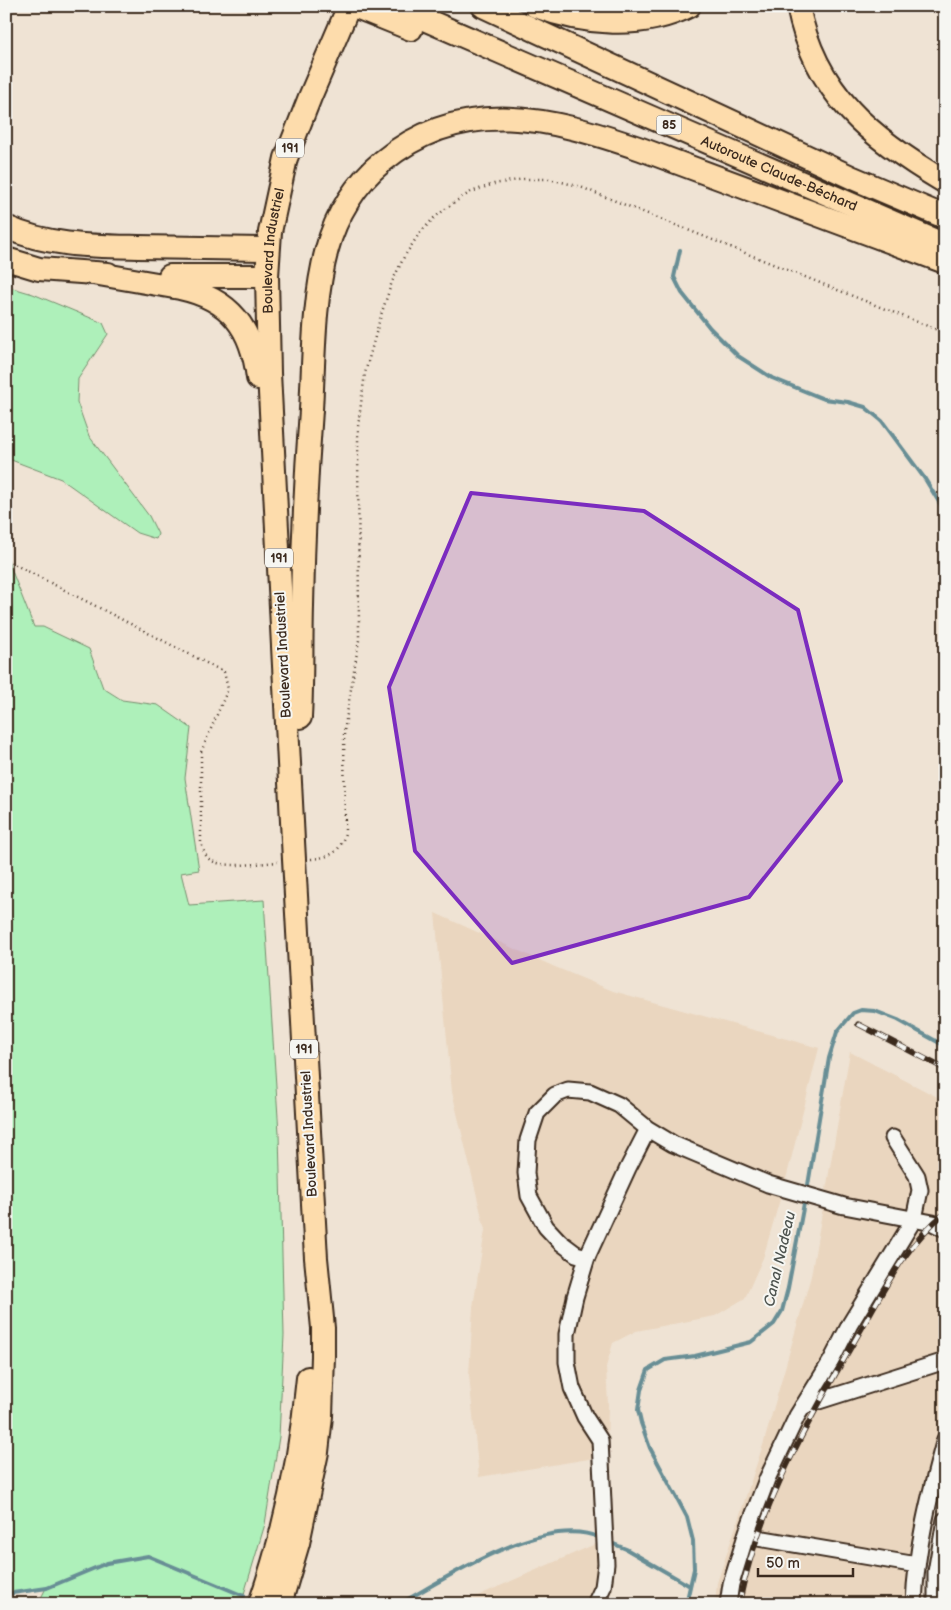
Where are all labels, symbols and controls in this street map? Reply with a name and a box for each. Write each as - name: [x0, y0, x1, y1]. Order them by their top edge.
- road number: 85: [656, 116, 682, 134]
- street label: Autoroute Claude-Béchard: [699, 132, 860, 214]
- road number: 191: [276, 138, 304, 158]
- street label: Boulevard Industriel: [258, 186, 288, 314]
- road number: 191: [265, 548, 293, 568]
- street label: Boulevard Industriel: [271, 591, 295, 719]
- road number: 191: [290, 1040, 318, 1058]
- street label: Boulevard Industriel: [297, 1070, 321, 1198]
- water label: Canal Nadeau: [760, 1209, 800, 1309]
- scale bar: [758, 1545, 854, 1577]
- text: 50 m: [766, 1554, 800, 1573]

